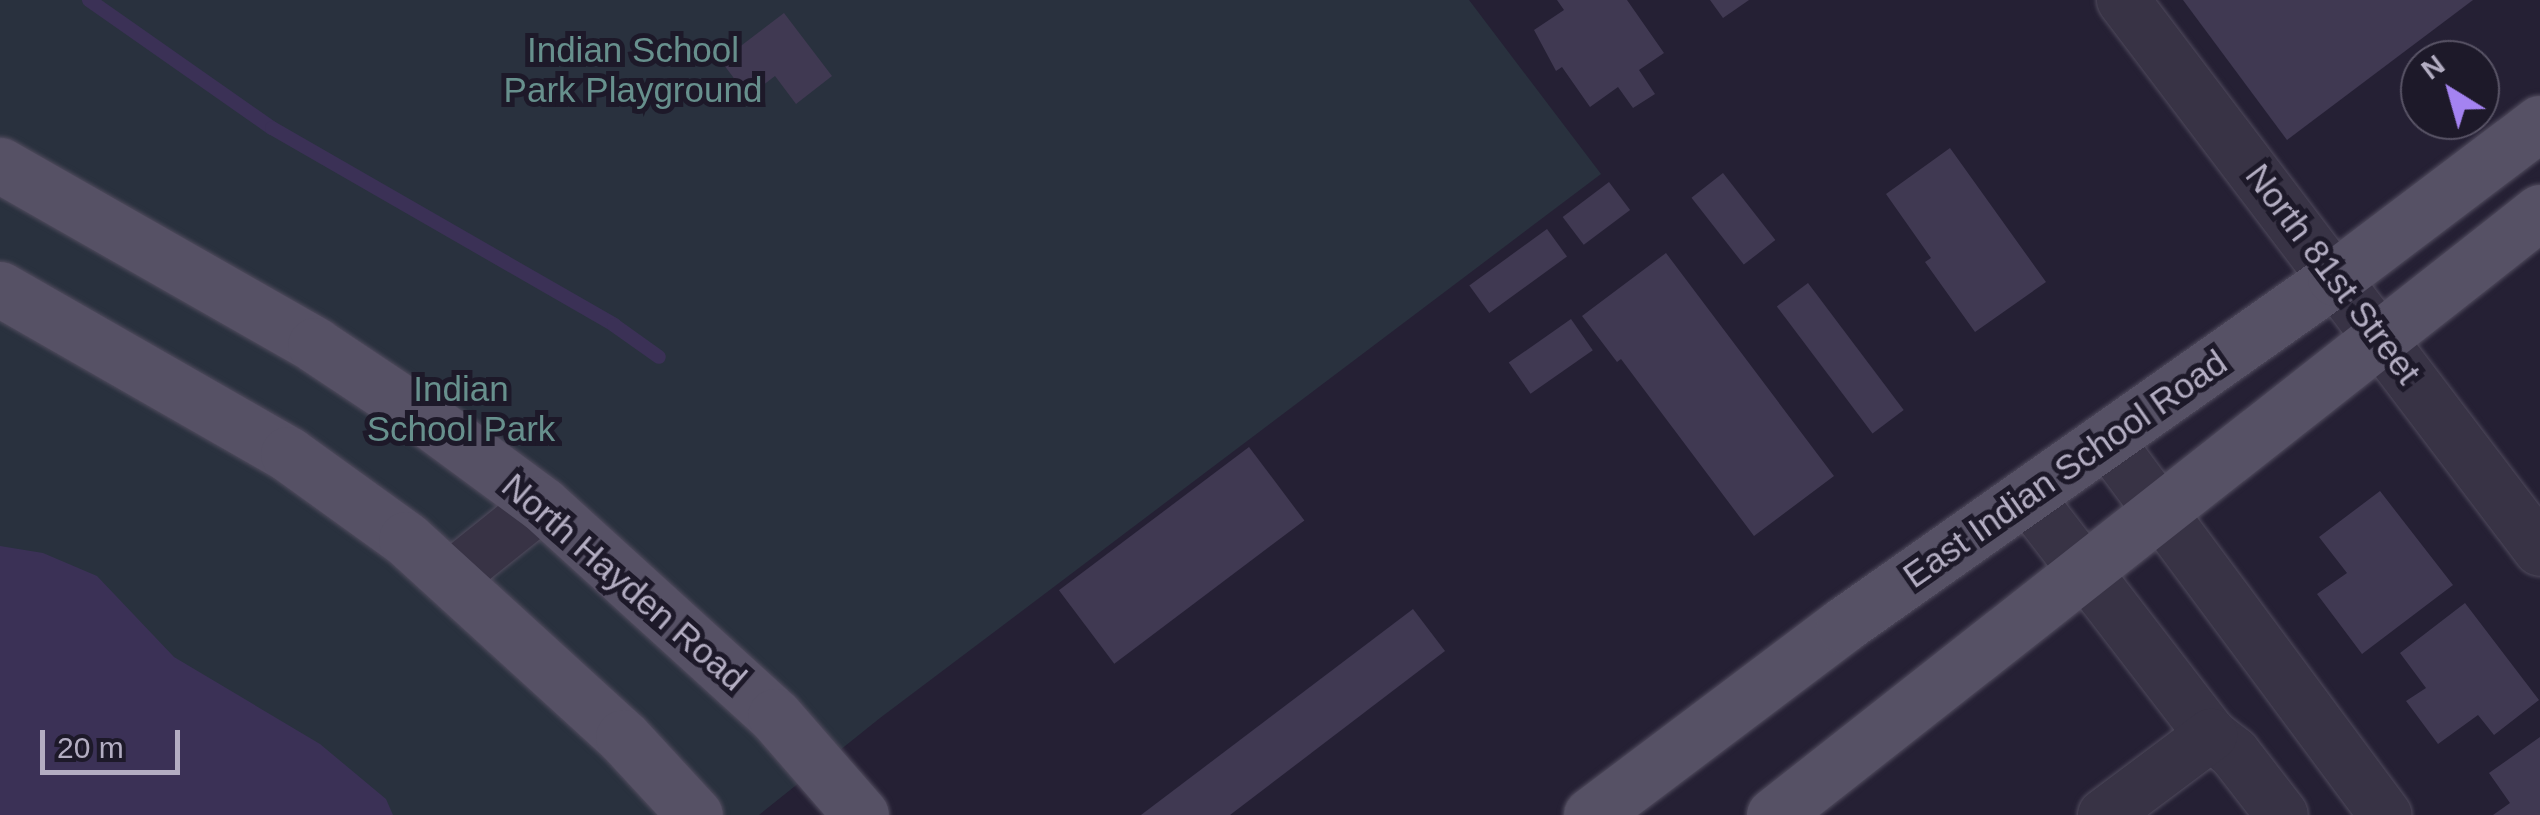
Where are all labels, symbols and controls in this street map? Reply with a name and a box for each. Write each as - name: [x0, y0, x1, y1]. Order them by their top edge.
- park label: Indian School Park Playground: [504, 29, 762, 111]
- north arrow: [2400, 40, 2500, 140]
- text: N: [2415, 49, 2450, 86]
- street label: North 81st Street: [2237, 156, 2429, 392]
- street label: East Indian School Road: [1895, 341, 2235, 597]
- park label: Indian School Park: [367, 368, 555, 450]
- street label: North Hayden Road: [493, 465, 755, 699]
- scale bar: [45, 710, 185, 772]
- text: 20 m: [57, 731, 124, 764]

